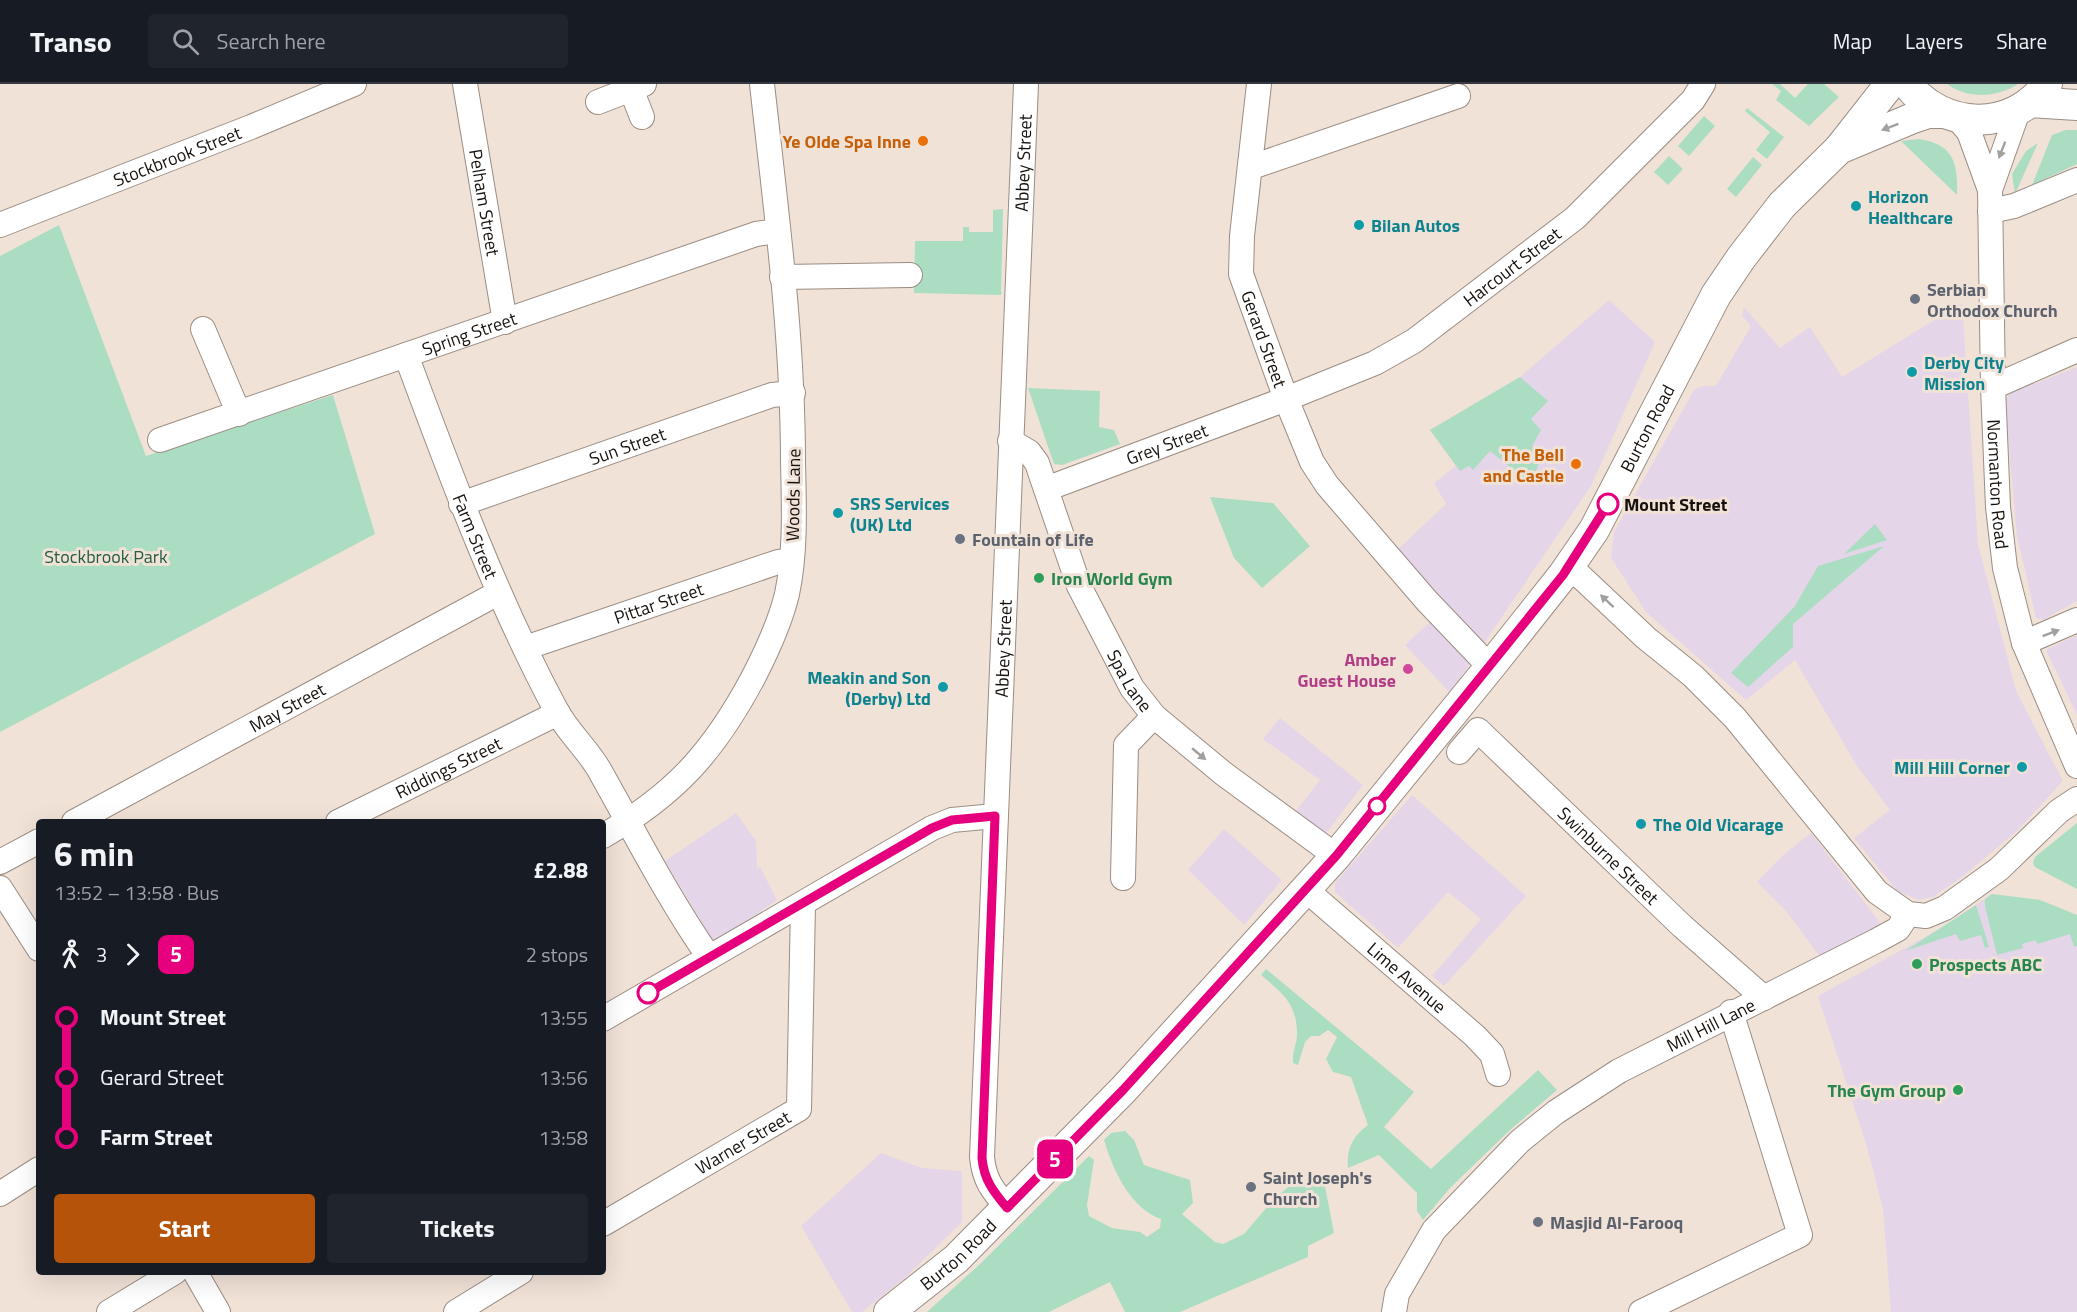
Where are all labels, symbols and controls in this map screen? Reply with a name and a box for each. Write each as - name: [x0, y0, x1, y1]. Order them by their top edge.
- search box: [148, 14, 568, 68]
- text: Transo: [30, 20, 112, 63]
- text: Search here: [217, 24, 326, 58]
- icon: search: [169, 25, 202, 58]
- text: Map: [1833, 25, 1872, 57]
- text: Layers: [1905, 25, 1963, 57]
- text: Share: [1996, 25, 2047, 57]
- street label: Abbey Street: [1007, 113, 1038, 212]
- street label: Stockbrook Street: [109, 118, 246, 193]
- one-way arrow: [1880, 122, 1898, 132]
- place label: Ye Olde Spa Inne: [782, 128, 911, 155]
- marker: Ye Olde Spa Inne: [916, 134, 930, 148]
- one-way arrow: [1997, 141, 2006, 159]
- street label: Pelham Street: [463, 147, 507, 259]
- place label: Horizon Healthcare: [1868, 183, 1953, 231]
- marker: Horizon Healthcare: [1849, 199, 1863, 213]
- place label: Bilan Autos: [1371, 212, 1460, 239]
- marker: Bilan Autos: [1352, 218, 1366, 232]
- street label: Harcourt Street: [1457, 220, 1567, 313]
- place label: Serbian Orthodox Church: [1927, 276, 2058, 324]
- street label: Gerard Street: [1235, 287, 1294, 392]
- marker: Serbian Orthodox Church: [1908, 292, 1922, 306]
- street label: Spring Street: [418, 304, 521, 362]
- place label: Derby City Mission: [1924, 349, 2004, 397]
- marker: Derby City Mission: [1905, 365, 1919, 379]
- street label: Burton Road: [1613, 380, 1681, 477]
- street label: Grey Street: [1122, 416, 1212, 471]
- street label: Normanton Road: [1981, 419, 2016, 550]
- street label: Sun Street: [585, 420, 670, 472]
- place label: The Bell and Castle: [1483, 441, 1564, 489]
- street label: Woods Lane: [779, 448, 807, 542]
- marker: The Bell and Castle: [1569, 457, 1583, 471]
- street label: Farm Street: [446, 490, 505, 583]
- place label: SRS Services (UK) Ltd: [850, 490, 950, 538]
- place label: Mount Street: [1624, 491, 1728, 518]
- marker: Mount Street: [1597, 493, 1619, 515]
- marker: SRS Services (UK) Ltd: [831, 506, 845, 520]
- place label: Fountain of Life: [972, 526, 1094, 553]
- marker: Fountain of Life: [953, 532, 967, 546]
- park label: Stockbrook Park: [44, 543, 168, 570]
- place label: Iron World Gym: [1051, 565, 1173, 592]
- marker: Iron World Gym: [1032, 571, 1046, 585]
- street label: Pittar Street: [610, 575, 708, 630]
- one-way arrow: [1600, 595, 1615, 608]
- street label: Abbey Street: [987, 598, 1018, 698]
- one-way arrow: [2042, 628, 2060, 637]
- street label: Spa Lane: [1101, 645, 1159, 717]
- place label: Amber Guest House: [1298, 646, 1396, 694]
- marker: Amber Guest House: [1401, 662, 1415, 676]
- place label: Meakin and Son (Derby) Ltd: [807, 664, 931, 712]
- street label: May Street: [244, 675, 331, 739]
- marker: Meakin and Son (Derby) Ltd: [936, 680, 950, 694]
- street label: Riddings Street: [390, 729, 507, 805]
- one-way arrow: [1191, 747, 1207, 760]
- place label: Mill Hill Corner: [1894, 754, 2010, 781]
- marker: Mill Hill Corner: [2015, 760, 2029, 774]
- unlabelled marker: [1368, 797, 1386, 815]
- street label: Swinburne Street: [1552, 800, 1666, 911]
- place label: The Old Vicarage: [1653, 811, 1783, 838]
- marker: The Old Vicarage: [1634, 817, 1648, 831]
- text: 6 min: [54, 829, 134, 879]
- text: £2.88: [533, 853, 588, 887]
- text: 13:52 – 13:58 · Bus: [54, 877, 219, 908]
- street label: Lime Avenue: [1362, 935, 1453, 1019]
- icon: walk: [54, 938, 87, 971]
- icon: forward: [116, 938, 149, 971]
- text: 5: [170, 938, 182, 970]
- text: 3: [96, 939, 107, 970]
- text: 2 stops: [526, 939, 588, 970]
- place label: Prospects ABC: [1929, 951, 2042, 978]
- marker: Prospects ABC: [1910, 957, 1924, 971]
- unlabelled marker: [637, 982, 659, 1004]
- street label: Mill Hill Lane: [1662, 991, 1760, 1058]
- text: Mount Street: [100, 1000, 226, 1034]
- text: 13:55: [539, 1002, 588, 1033]
- text: Gerard Street: [100, 1060, 224, 1094]
- text: 13:56: [539, 1062, 588, 1093]
- place label: The Gym Group: [1827, 1077, 1946, 1104]
- marker: The Gym Group: [1951, 1083, 1965, 1097]
- street label: Warner Street: [690, 1103, 796, 1181]
- text: Farm Street: [100, 1120, 213, 1154]
- text: 13:58: [539, 1122, 588, 1153]
- line badge: 5: [1036, 1140, 1074, 1178]
- text: 5: [1049, 1143, 1061, 1175]
- place label: Saint Joseph's Church: [1263, 1164, 1372, 1212]
- marker: Saint Joseph's Church: [1244, 1180, 1258, 1194]
- button: Start: [54, 1194, 315, 1263]
- button: Tickets: [327, 1194, 588, 1263]
- place label: Masjid Al-Farooq: [1550, 1209, 1683, 1236]
- street label: Burton Road: [914, 1212, 1002, 1296]
- marker: Masjid Al-Farooq: [1531, 1215, 1545, 1229]

